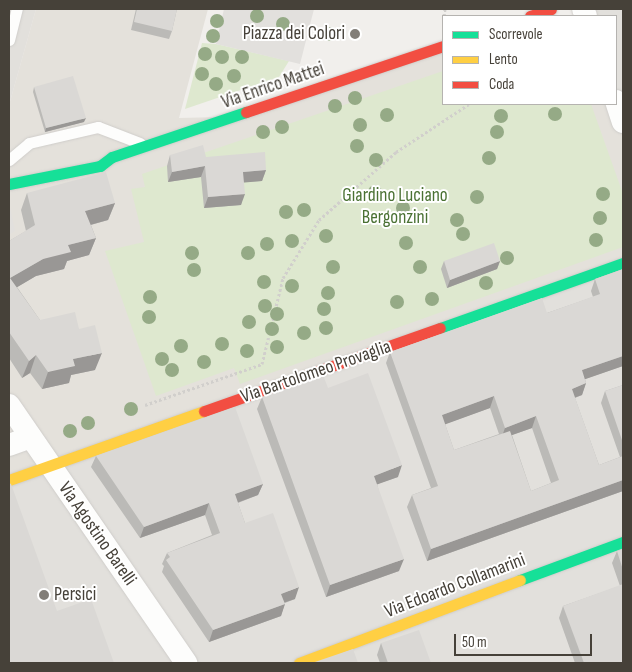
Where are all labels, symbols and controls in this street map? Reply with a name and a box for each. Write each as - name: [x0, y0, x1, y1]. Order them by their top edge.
- legend: [442, 15, 617, 105]
- place label: Piazza dei Colori: [243, 23, 345, 45]
- text: Scorrevole: [489, 25, 543, 44]
- marker: Piazza dei Colori: [349, 28, 361, 40]
- text: Lento: [489, 50, 518, 69]
- street label: Via Enrico Mattei: [219, 58, 327, 114]
- text: Coda: [489, 75, 514, 94]
- park label: Giardino Luciano Bergonzini: [342, 185, 448, 229]
- street label: Via Bartolomeo Provaglia: [238, 336, 394, 408]
- street label: Via Agostino Barelli: [53, 478, 141, 590]
- street label: Via Edoardo Collamarini: [382, 549, 528, 623]
- place label: Persici: [54, 584, 96, 606]
- marker: Persici: [38, 589, 50, 601]
- scale bar: [457, 624, 594, 656]
- text: 50 m: [462, 633, 487, 652]

